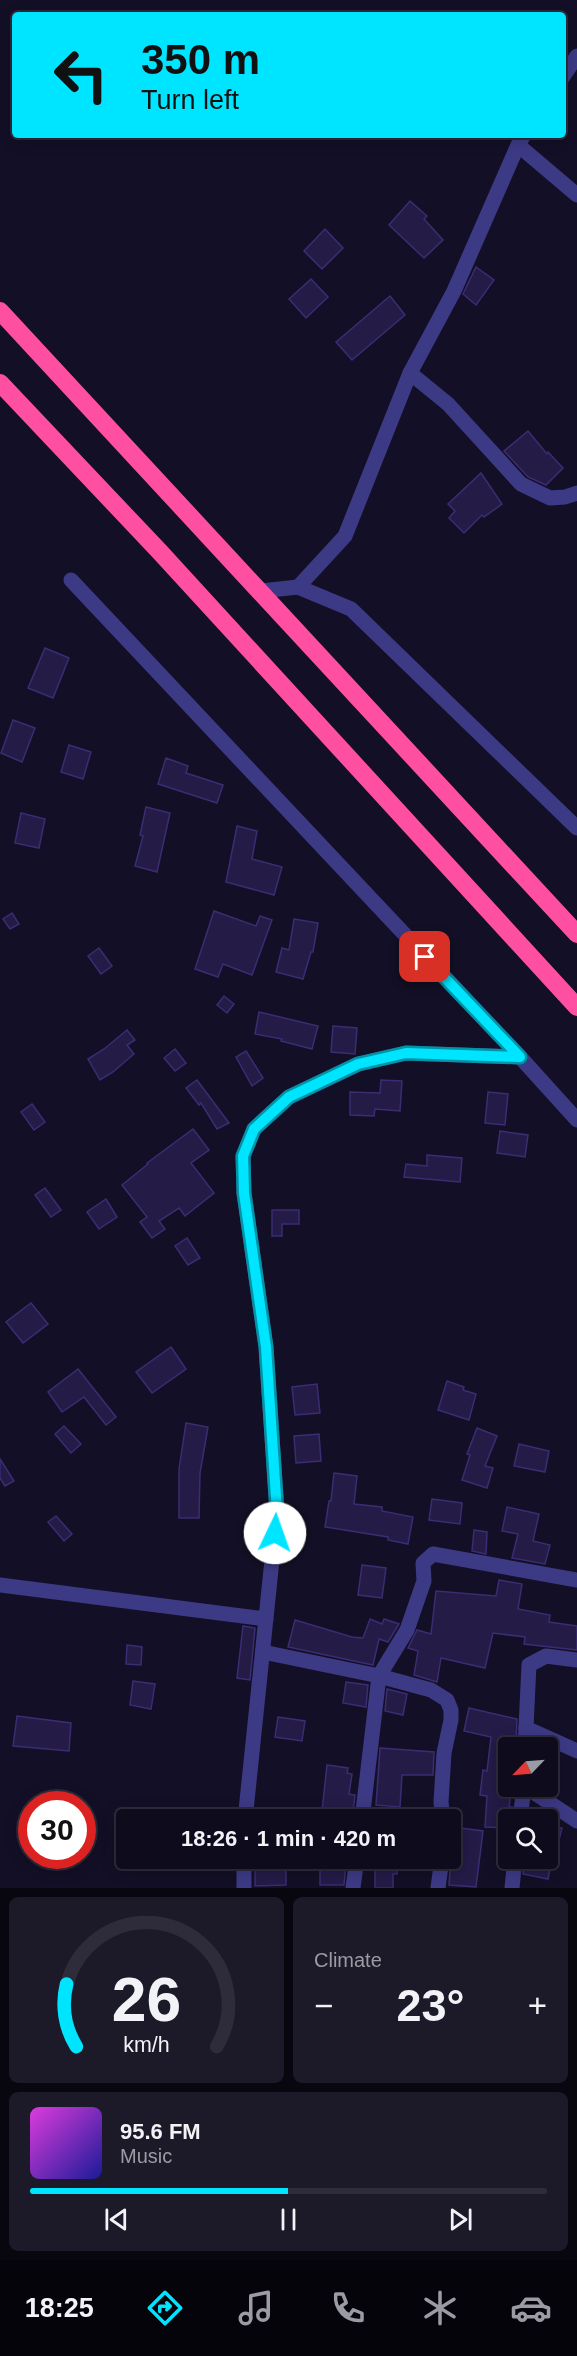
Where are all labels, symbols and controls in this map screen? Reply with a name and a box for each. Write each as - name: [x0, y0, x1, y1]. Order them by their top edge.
- icon: left: [42, 36, 120, 114]
- text: 350 m: [141, 36, 260, 83]
- text: Turn left: [141, 85, 239, 115]
- pin: [399, 931, 450, 982]
- icon: arrive: [408, 940, 441, 973]
- position arrow: [243, 1501, 307, 1565]
- north arrow: [498, 1737, 558, 1797]
- map controls: [498, 1737, 558, 1869]
- speed limit sign: 30: [18, 1791, 96, 1869]
- button: search: [498, 1809, 558, 1869]
- text: 18:26 · 1 min · 420 m: [181, 1826, 396, 1851]
- text: Climate: [314, 1949, 382, 1971]
- text: 26: [112, 1965, 181, 2034]
- text: 23°: [396, 1980, 465, 2031]
- text: −: [314, 1987, 333, 2024]
- text: +: [528, 1987, 547, 2024]
- text: km/h: [123, 2033, 170, 2057]
- text: 95.6 FM: [120, 2119, 201, 2144]
- text: Music: [120, 2145, 172, 2167]
- icon: previous: [100, 2203, 133, 2236]
- icon: pause: [272, 2203, 305, 2236]
- icon: next: [444, 2203, 477, 2236]
- icon: directions: [144, 2287, 186, 2329]
- icon: music: [235, 2287, 277, 2329]
- icon: phone: [327, 2287, 369, 2329]
- icon: climate: [419, 2287, 461, 2329]
- icon: car: [510, 2287, 552, 2329]
- text: 18:25: [25, 2293, 94, 2323]

